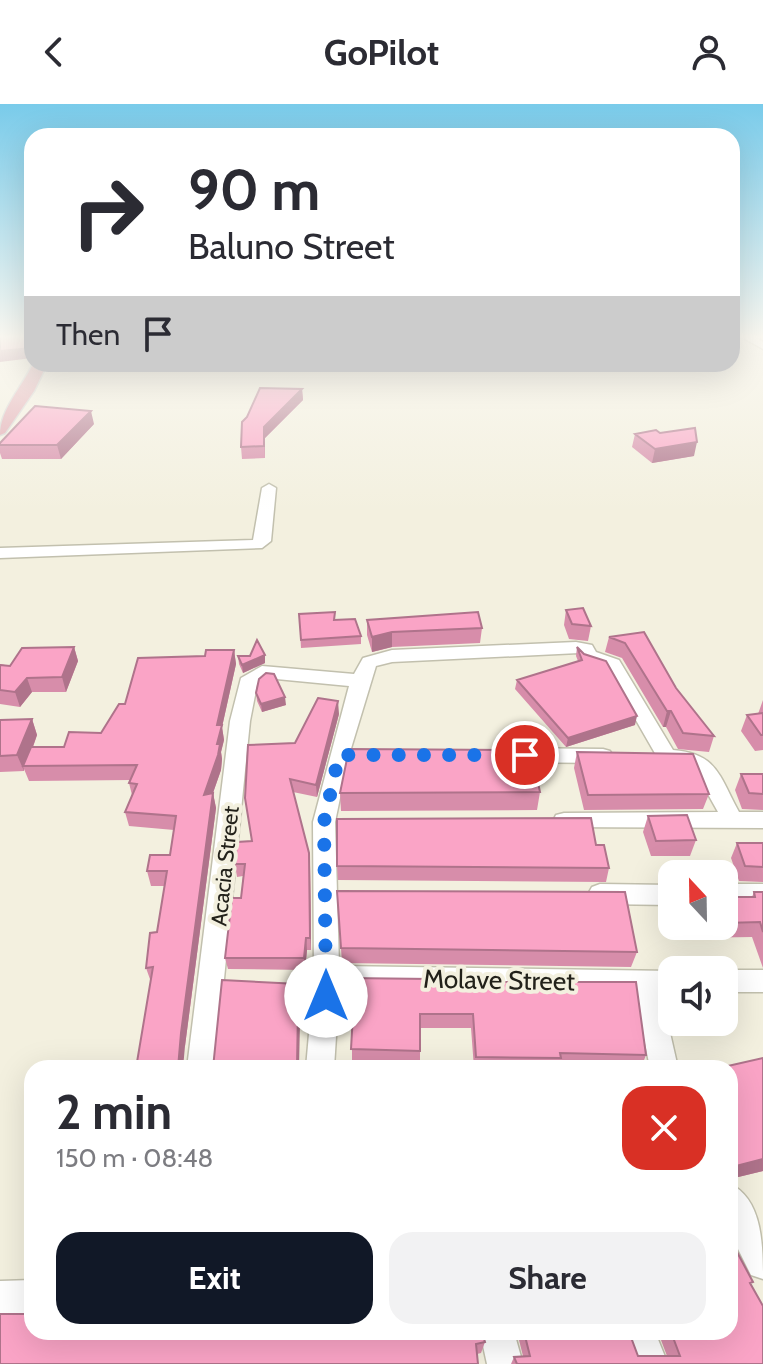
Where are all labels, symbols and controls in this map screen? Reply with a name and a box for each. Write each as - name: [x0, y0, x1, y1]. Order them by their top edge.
- icon: back: [32, 30, 76, 74]
- text: GoPilot: [324, 30, 439, 74]
- icon: person: [687, 30, 731, 74]
- text: 90 m: [188, 156, 320, 224]
- icon: right: [56, 160, 160, 264]
- text: Baluno Street: [188, 224, 395, 268]
- icon: arrive: [136, 312, 180, 356]
- text: Then: [56, 316, 120, 353]
- pin: [491, 721, 559, 789]
- icon: arrive: [503, 733, 547, 777]
- street label: Acacia Street: [205, 804, 245, 927]
- north arrow: [658, 860, 738, 940]
- map controls: [658, 860, 738, 1036]
- position arrow: [284, 954, 368, 1038]
- button: sound: [658, 956, 738, 1036]
- street label: Molave Street: [423, 963, 575, 997]
- text: 2 min: [56, 1083, 172, 1141]
- button: close: [622, 1086, 706, 1170]
- text: 150 m · 08:48: [56, 1142, 213, 1174]
- button: Exit: [56, 1232, 373, 1324]
- button: Share: [389, 1232, 706, 1324]

